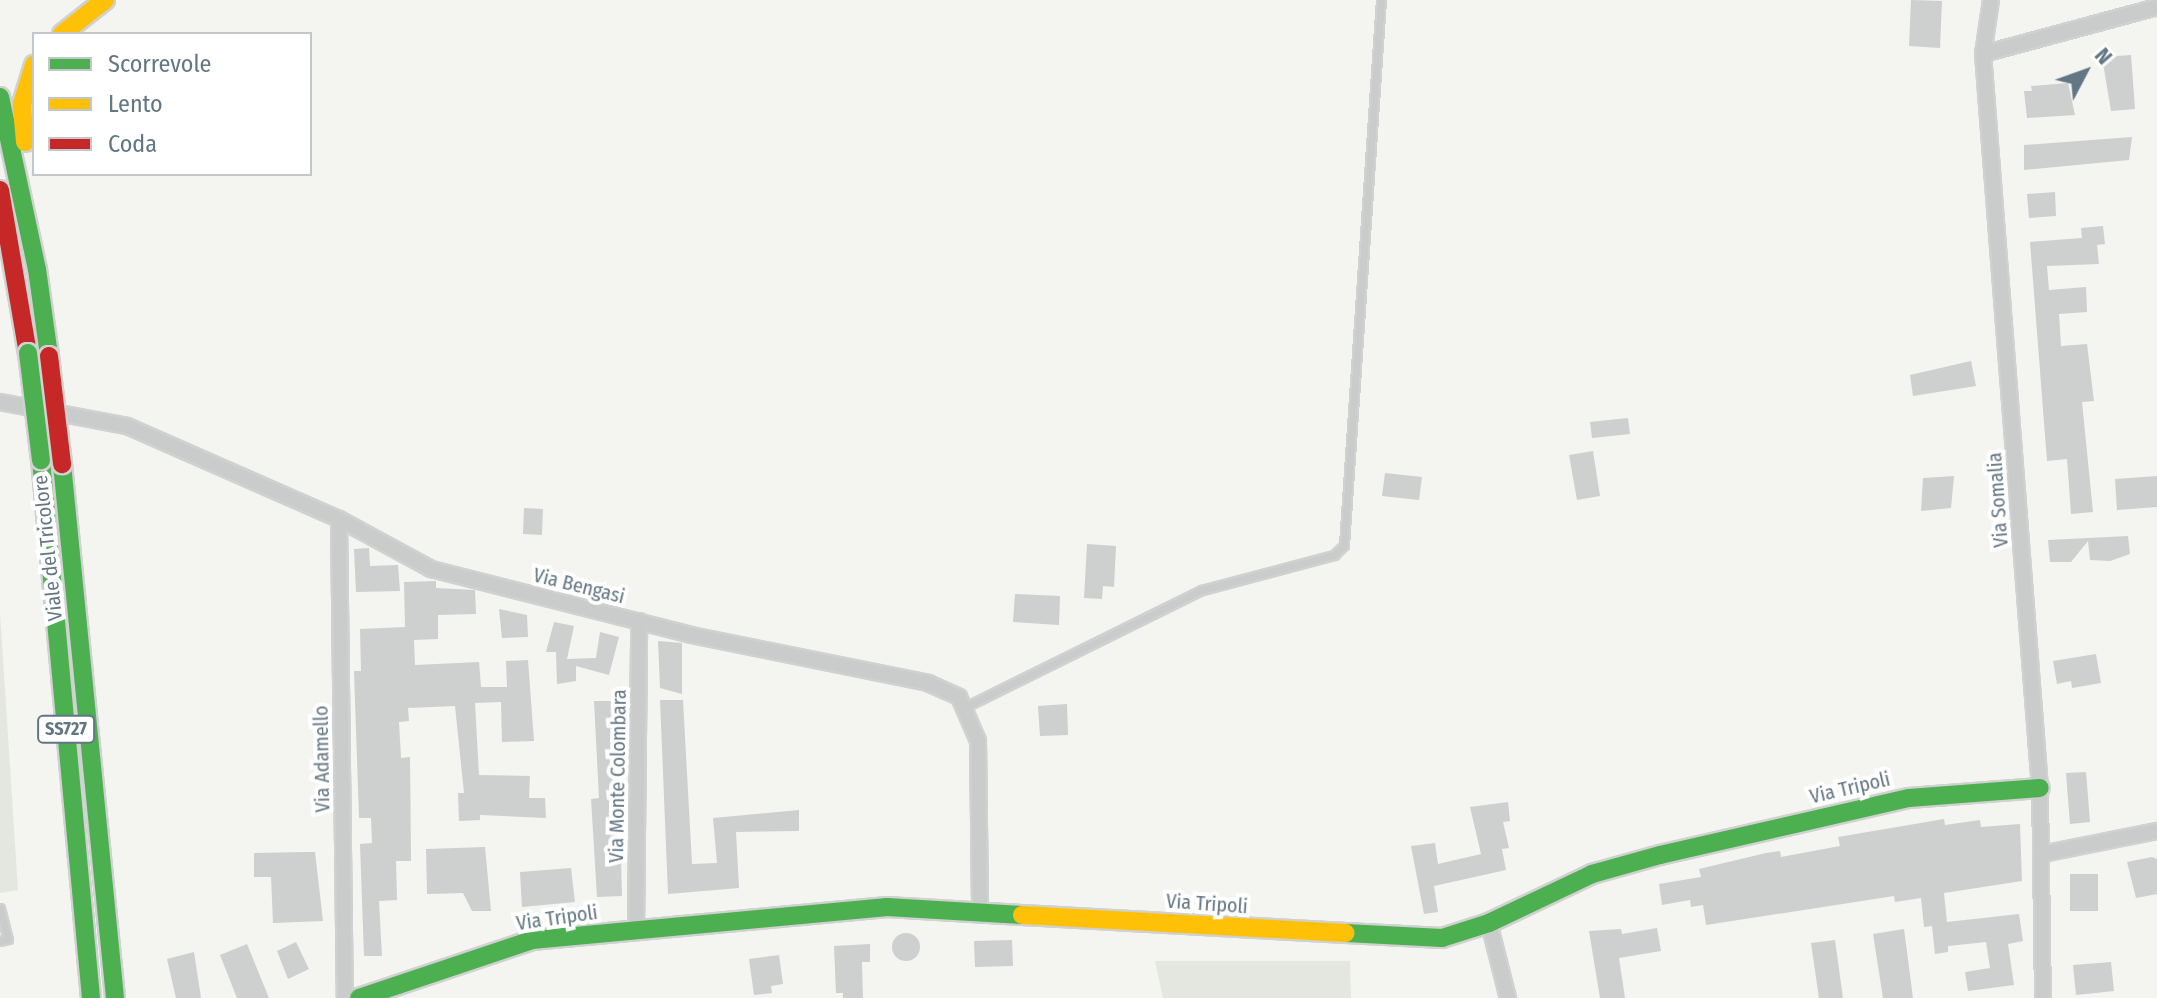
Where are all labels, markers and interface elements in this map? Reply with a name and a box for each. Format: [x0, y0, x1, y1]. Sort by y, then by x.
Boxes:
legend [32, 32, 312, 176]
north arrow [2045, 32, 2125, 112]
text: N [2089, 42, 2118, 70]
text: Scorrevole [108, 50, 211, 78]
text: Lento [108, 90, 163, 118]
text: Coda [108, 130, 157, 158]
street label: Via Somalia [1983, 452, 2013, 548]
street label: Viale del Tricolore [28, 474, 68, 622]
street label: Via Bengasi [531, 563, 627, 609]
street label: Via Monte Colombara [604, 689, 632, 863]
street label: Via Adamello [309, 705, 335, 813]
road number: SS727 [36, 715, 96, 743]
street label: Via Tripoli [1807, 767, 1893, 809]
street label: Via Tripoli [1165, 889, 1249, 919]
street label: Via Tripoli [515, 900, 599, 936]

